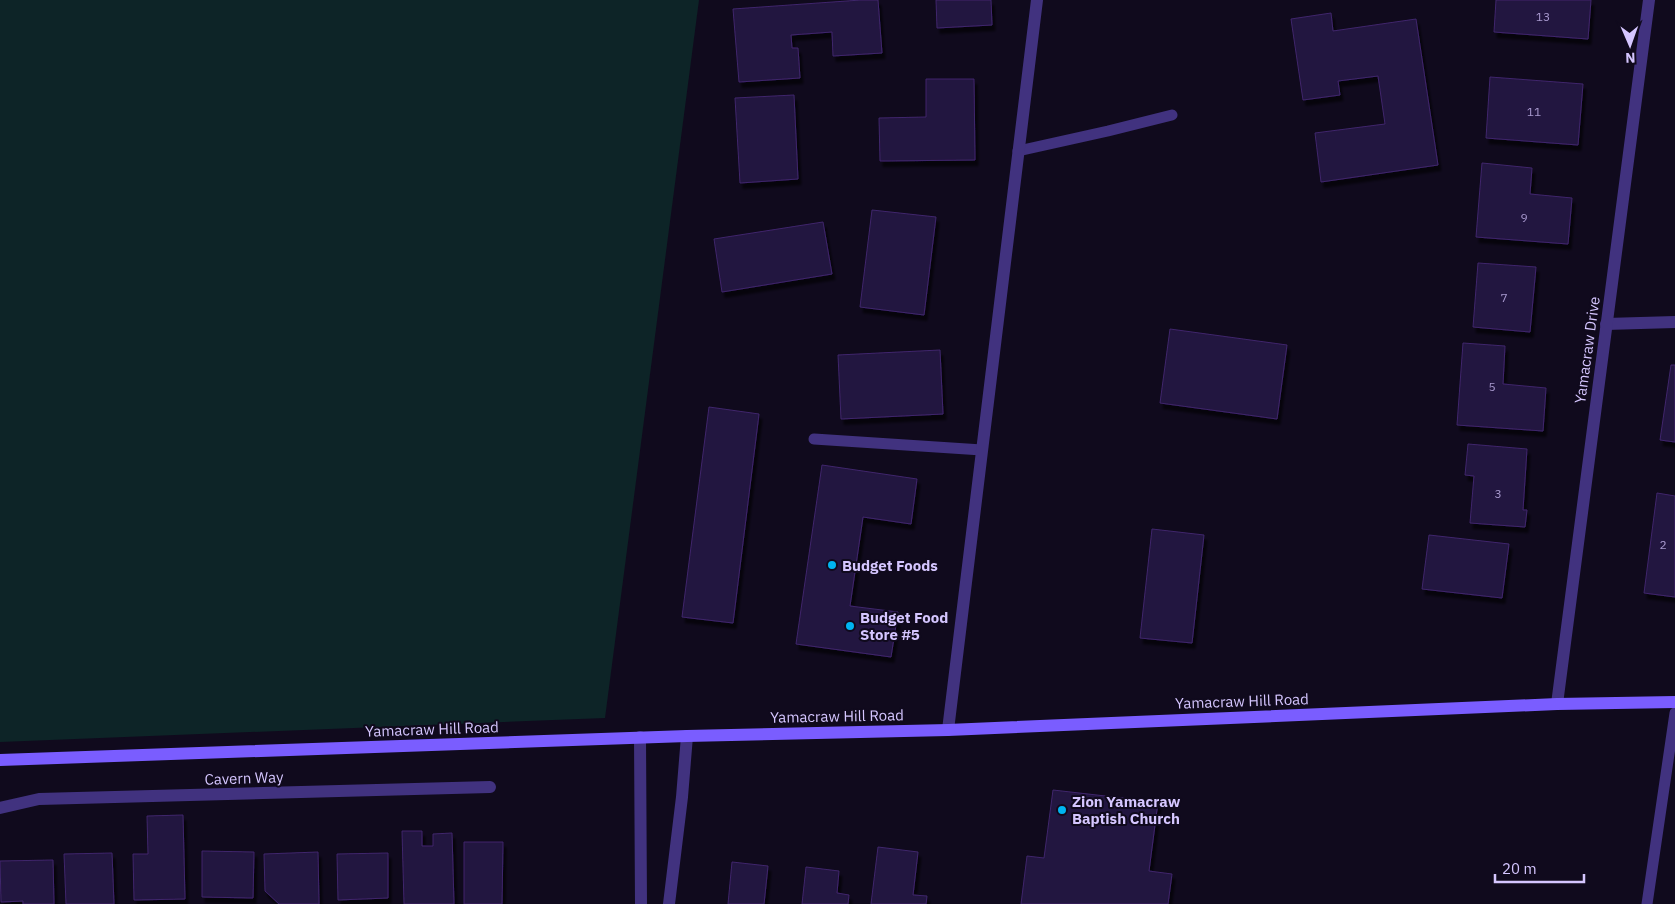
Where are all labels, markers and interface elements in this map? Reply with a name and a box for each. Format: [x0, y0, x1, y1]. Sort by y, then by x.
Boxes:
house number: 13 [1536, 9, 1550, 24]
north arrow [1605, 20, 1655, 70]
text: N [1625, 49, 1636, 67]
house number: 11 [1527, 104, 1541, 119]
house number: 9 [1520, 210, 1528, 225]
house number: 7 [1500, 290, 1508, 305]
street label: Yamacraw Drive [1570, 295, 1604, 405]
house number: 5 [1488, 379, 1496, 394]
house number: 3 [1494, 486, 1502, 501]
house number: 2 [1659, 537, 1667, 552]
place label: Budget Foods [842, 556, 938, 575]
marker: Budget Foods [826, 559, 838, 571]
place label: Budget Food Store #5 [860, 608, 948, 644]
marker: Budget Food Store #5 [844, 620, 856, 632]
street label: Yamacraw Hill Road [1175, 689, 1309, 713]
street label: Yamacraw Hill Road [770, 705, 904, 727]
street label: Yamacraw Hill Road [365, 717, 499, 741]
street label: Cavern Way [204, 767, 284, 789]
place label: Zion Yamacraw Baptish Church [1072, 792, 1181, 828]
marker: Zion Yamacraw Baptish Church [1056, 804, 1068, 816]
scale bar [1495, 852, 1584, 884]
text: 20 m [1502, 859, 1537, 878]

